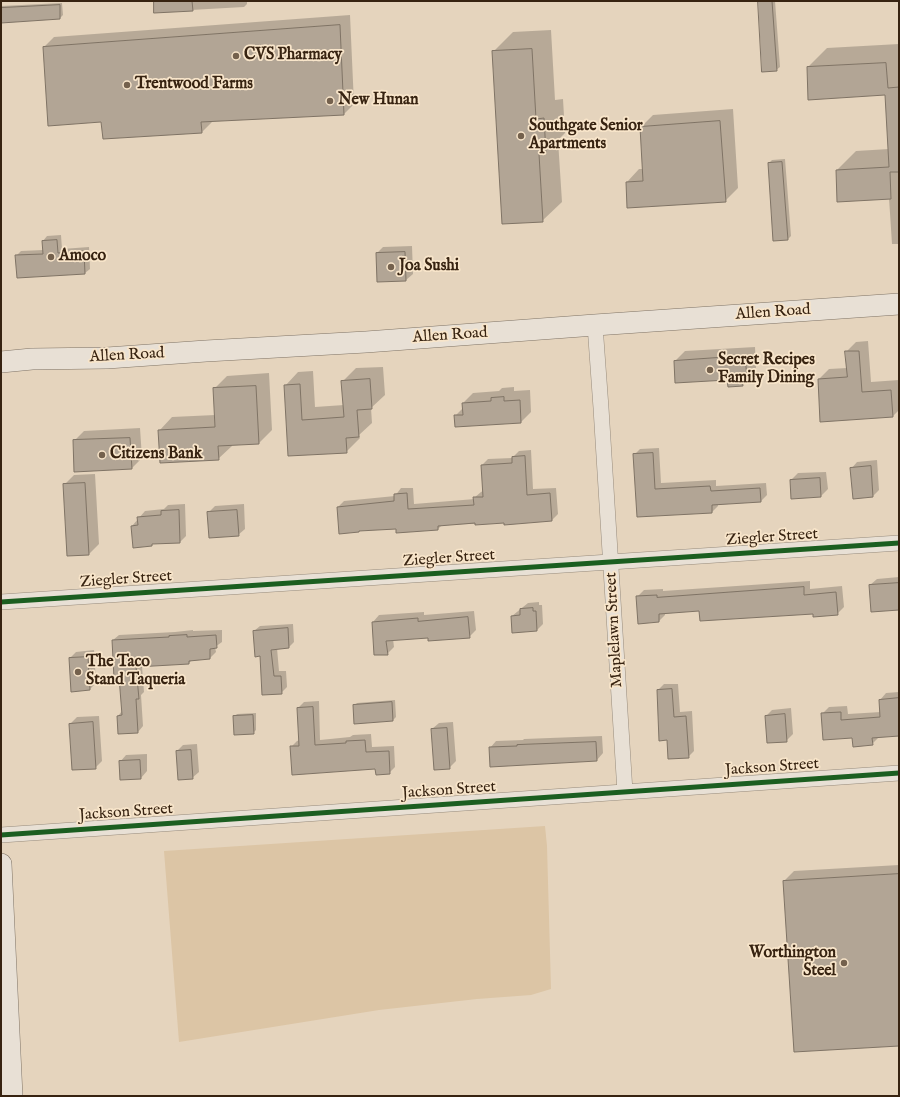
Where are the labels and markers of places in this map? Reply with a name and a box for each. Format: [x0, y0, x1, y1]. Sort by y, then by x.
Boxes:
place label: CVS Pharmacy [244, 46, 342, 66]
marker: CVS Pharmacy [231, 51, 241, 61]
place label: Trentwood Farms [135, 75, 253, 95]
marker: Trentwood Farms [122, 80, 132, 90]
place label: New Hunan [338, 91, 419, 111]
marker: New Hunan [325, 96, 335, 106]
place label: Southgate Senior Apartments [529, 117, 643, 155]
marker: Southgate Senior Apartments [516, 131, 526, 141]
place label: Amoco [59, 247, 106, 267]
marker: Amoco [46, 252, 56, 262]
place label: Joa Sushi [399, 257, 459, 277]
marker: Joa Sushi [386, 262, 396, 272]
place label: Secret Recipes Family Dining [718, 351, 815, 389]
marker: Secret Recipes Family Dining [705, 365, 715, 375]
place label: Citizens Bank [110, 445, 202, 465]
marker: Citizens Bank [97, 450, 107, 460]
place label: The Taco Stand Taqueria [86, 653, 185, 691]
marker: The Taco Stand Taqueria [73, 667, 83, 677]
place label: Worthington Steel [749, 944, 836, 982]
marker: Worthington Steel [839, 958, 849, 968]

